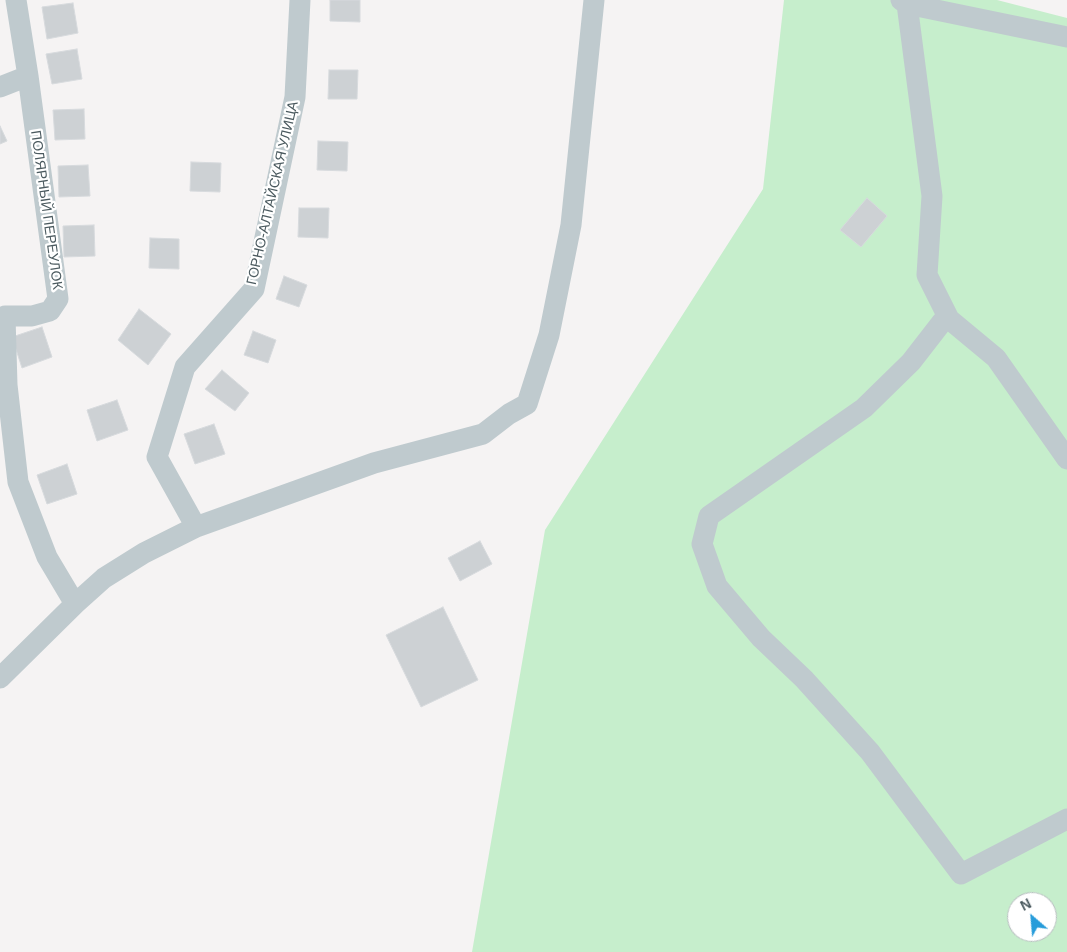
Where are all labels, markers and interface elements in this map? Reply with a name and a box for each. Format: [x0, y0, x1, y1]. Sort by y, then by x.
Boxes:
street label: ГОРНО-АЛТАЙСКАЯ УЛИЦА [244, 100, 302, 286]
street label: ПОЛЯРНЫЙ ПЕРЕУЛОК [27, 129, 65, 291]
north arrow [1007, 892, 1057, 942]
text: N [1018, 895, 1034, 914]

